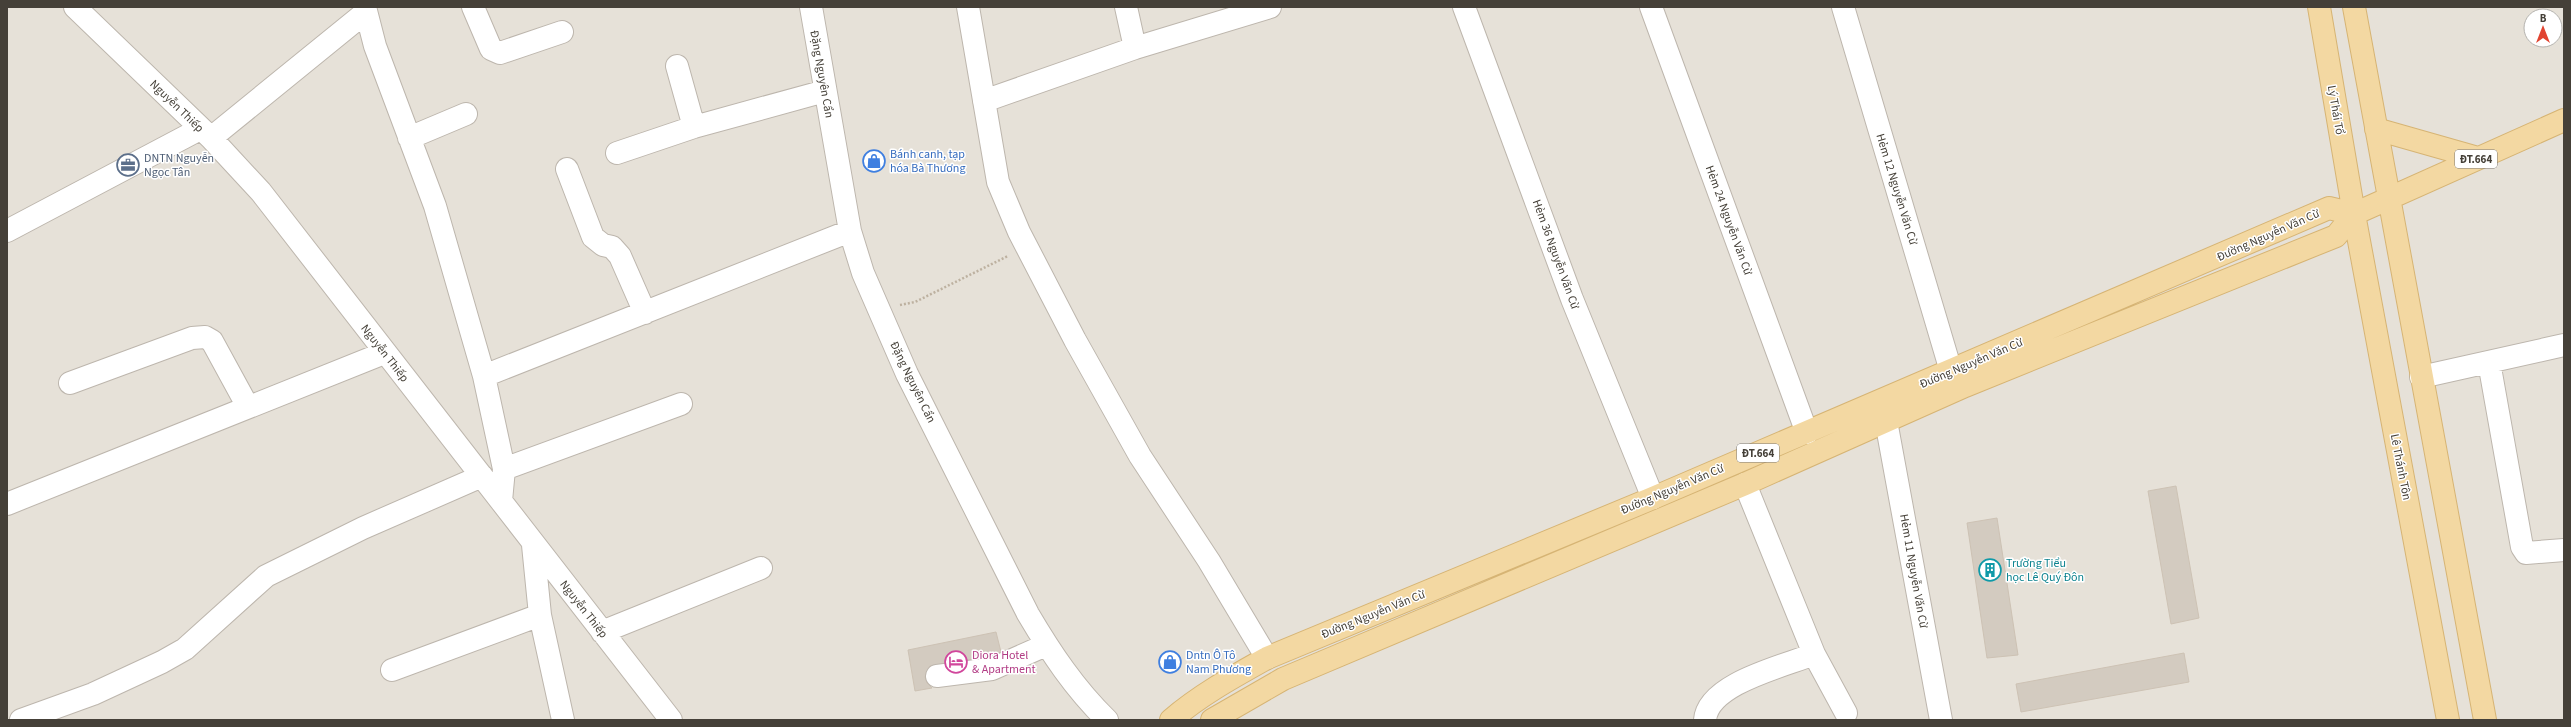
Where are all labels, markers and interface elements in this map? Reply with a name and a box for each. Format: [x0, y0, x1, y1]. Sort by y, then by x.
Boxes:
north arrow [2523, 8, 2563, 48]
text: B [2540, 11, 2547, 26]
street label: Đặng Nguyên Cẩn [805, 29, 838, 119]
street label: Nguyễn Thiếp [146, 76, 208, 137]
street label: Lý Thái Tổ [2323, 84, 2348, 136]
street label: Hẻm 12 Nguyễn Văn Cừ [1872, 131, 1922, 247]
place label: Bánh canh, tạp hóa Bà Thương [890, 146, 965, 177]
shop icon: Bánh canh, tạp hóa Bà Thương [861, 148, 887, 174]
place label: DNTN Nguyễn Ngọc Tân [144, 150, 214, 181]
road number: ĐT.664 [2455, 150, 2497, 168]
office icon: DNTN Nguyễn Ngọc Tân [115, 152, 141, 178]
street label: Hẻm 24 Nguyễn Văn Cừ [1701, 163, 1756, 278]
street label: Hẻm 36 Nguyễn Văn Cừ [1528, 197, 1583, 312]
street label: Đường Nguyễn Văn Cừ [2214, 205, 2323, 266]
street label: Nguyễn Thiếp [357, 321, 413, 386]
street label: Đường Nguyễn Văn Cừ [1917, 334, 2026, 393]
street label: Đặng Nguyên Cẩn [885, 339, 940, 426]
street label: Lê Thánh Tôn [2386, 432, 2415, 502]
road number: ĐT.664 [1737, 444, 1779, 462]
street label: Đường Nguyễn Văn Cừ [1618, 460, 1727, 519]
street label: Hẻm 11 Nguyễn Văn Cừ [1895, 513, 1932, 630]
place label: Trường Tiểu học Lê Quý Đôn [2006, 555, 2084, 586]
building icon: Trường Tiểu học Lê Quý Đôn [1977, 557, 2003, 583]
street label: Nguyễn Thiếp [556, 577, 612, 642]
street label: Đường Nguyễn Văn Cừ [1319, 586, 1428, 643]
place label: Diora Hotel & Apartment [972, 647, 1036, 678]
place label: Dntn Ô Tô Nam Phương [1186, 647, 1251, 678]
hotel icon: Diora Hotel & Apartment [943, 649, 969, 675]
shop icon: Dntn Ô Tô Nam Phương [1157, 649, 1183, 675]

